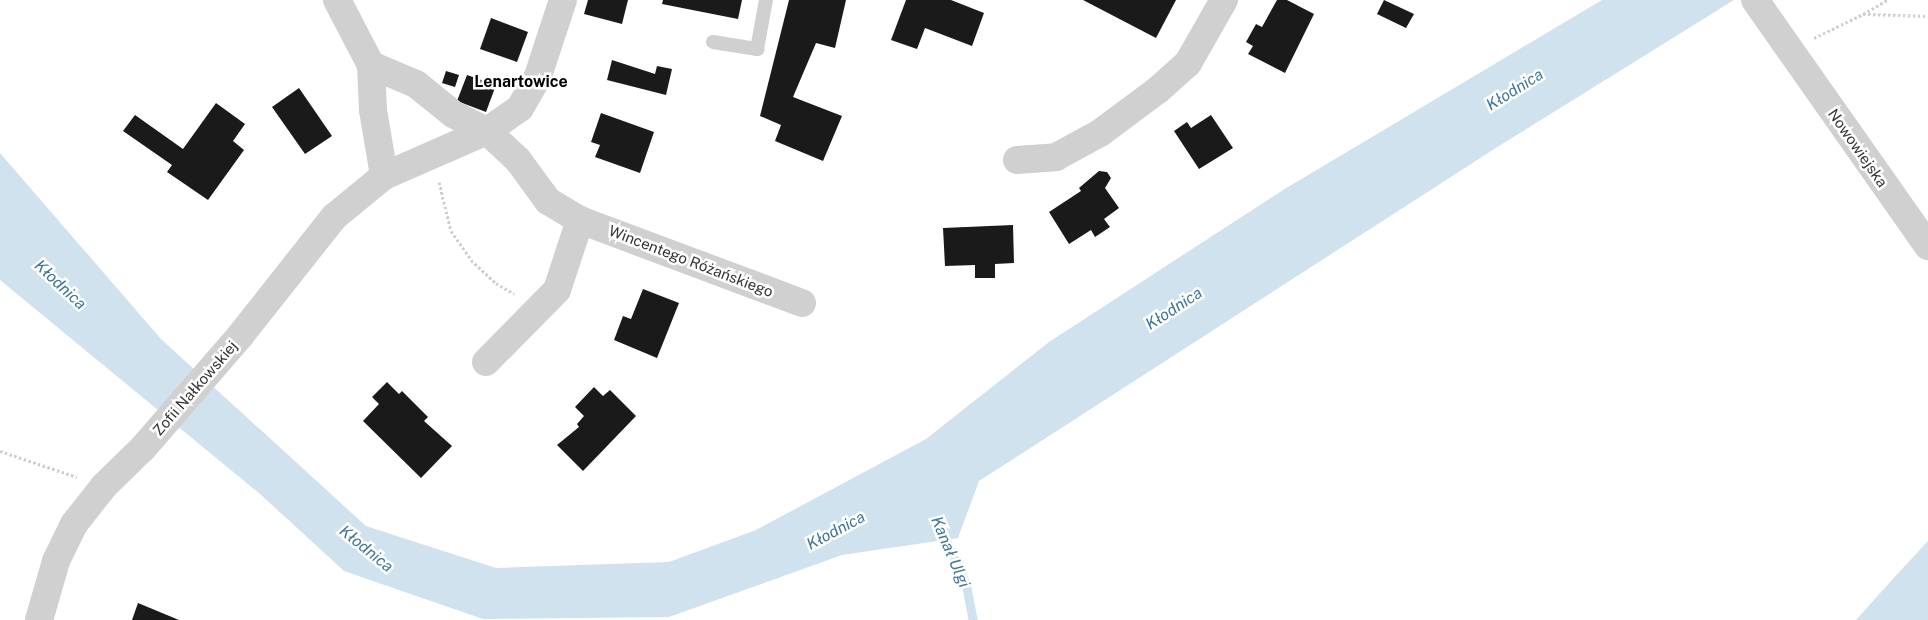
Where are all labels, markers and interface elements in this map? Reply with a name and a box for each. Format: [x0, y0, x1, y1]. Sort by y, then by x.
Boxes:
water label: Kłodnica [1483, 65, 1547, 115]
district label: Lenartowice [474, 72, 568, 92]
street label: Nowowiejska [1824, 105, 1892, 191]
street label: Wincentego Różańskiego [606, 221, 776, 301]
water label: Kłodnica [30, 256, 90, 314]
water label: Kłodnica [1142, 284, 1206, 334]
street label: Zofii Nałkowskiej [149, 337, 241, 439]
water label: Kłodnica [803, 508, 869, 554]
water label: Kanał Ulgi [926, 514, 974, 590]
water label: Kłodnica [335, 522, 397, 576]

